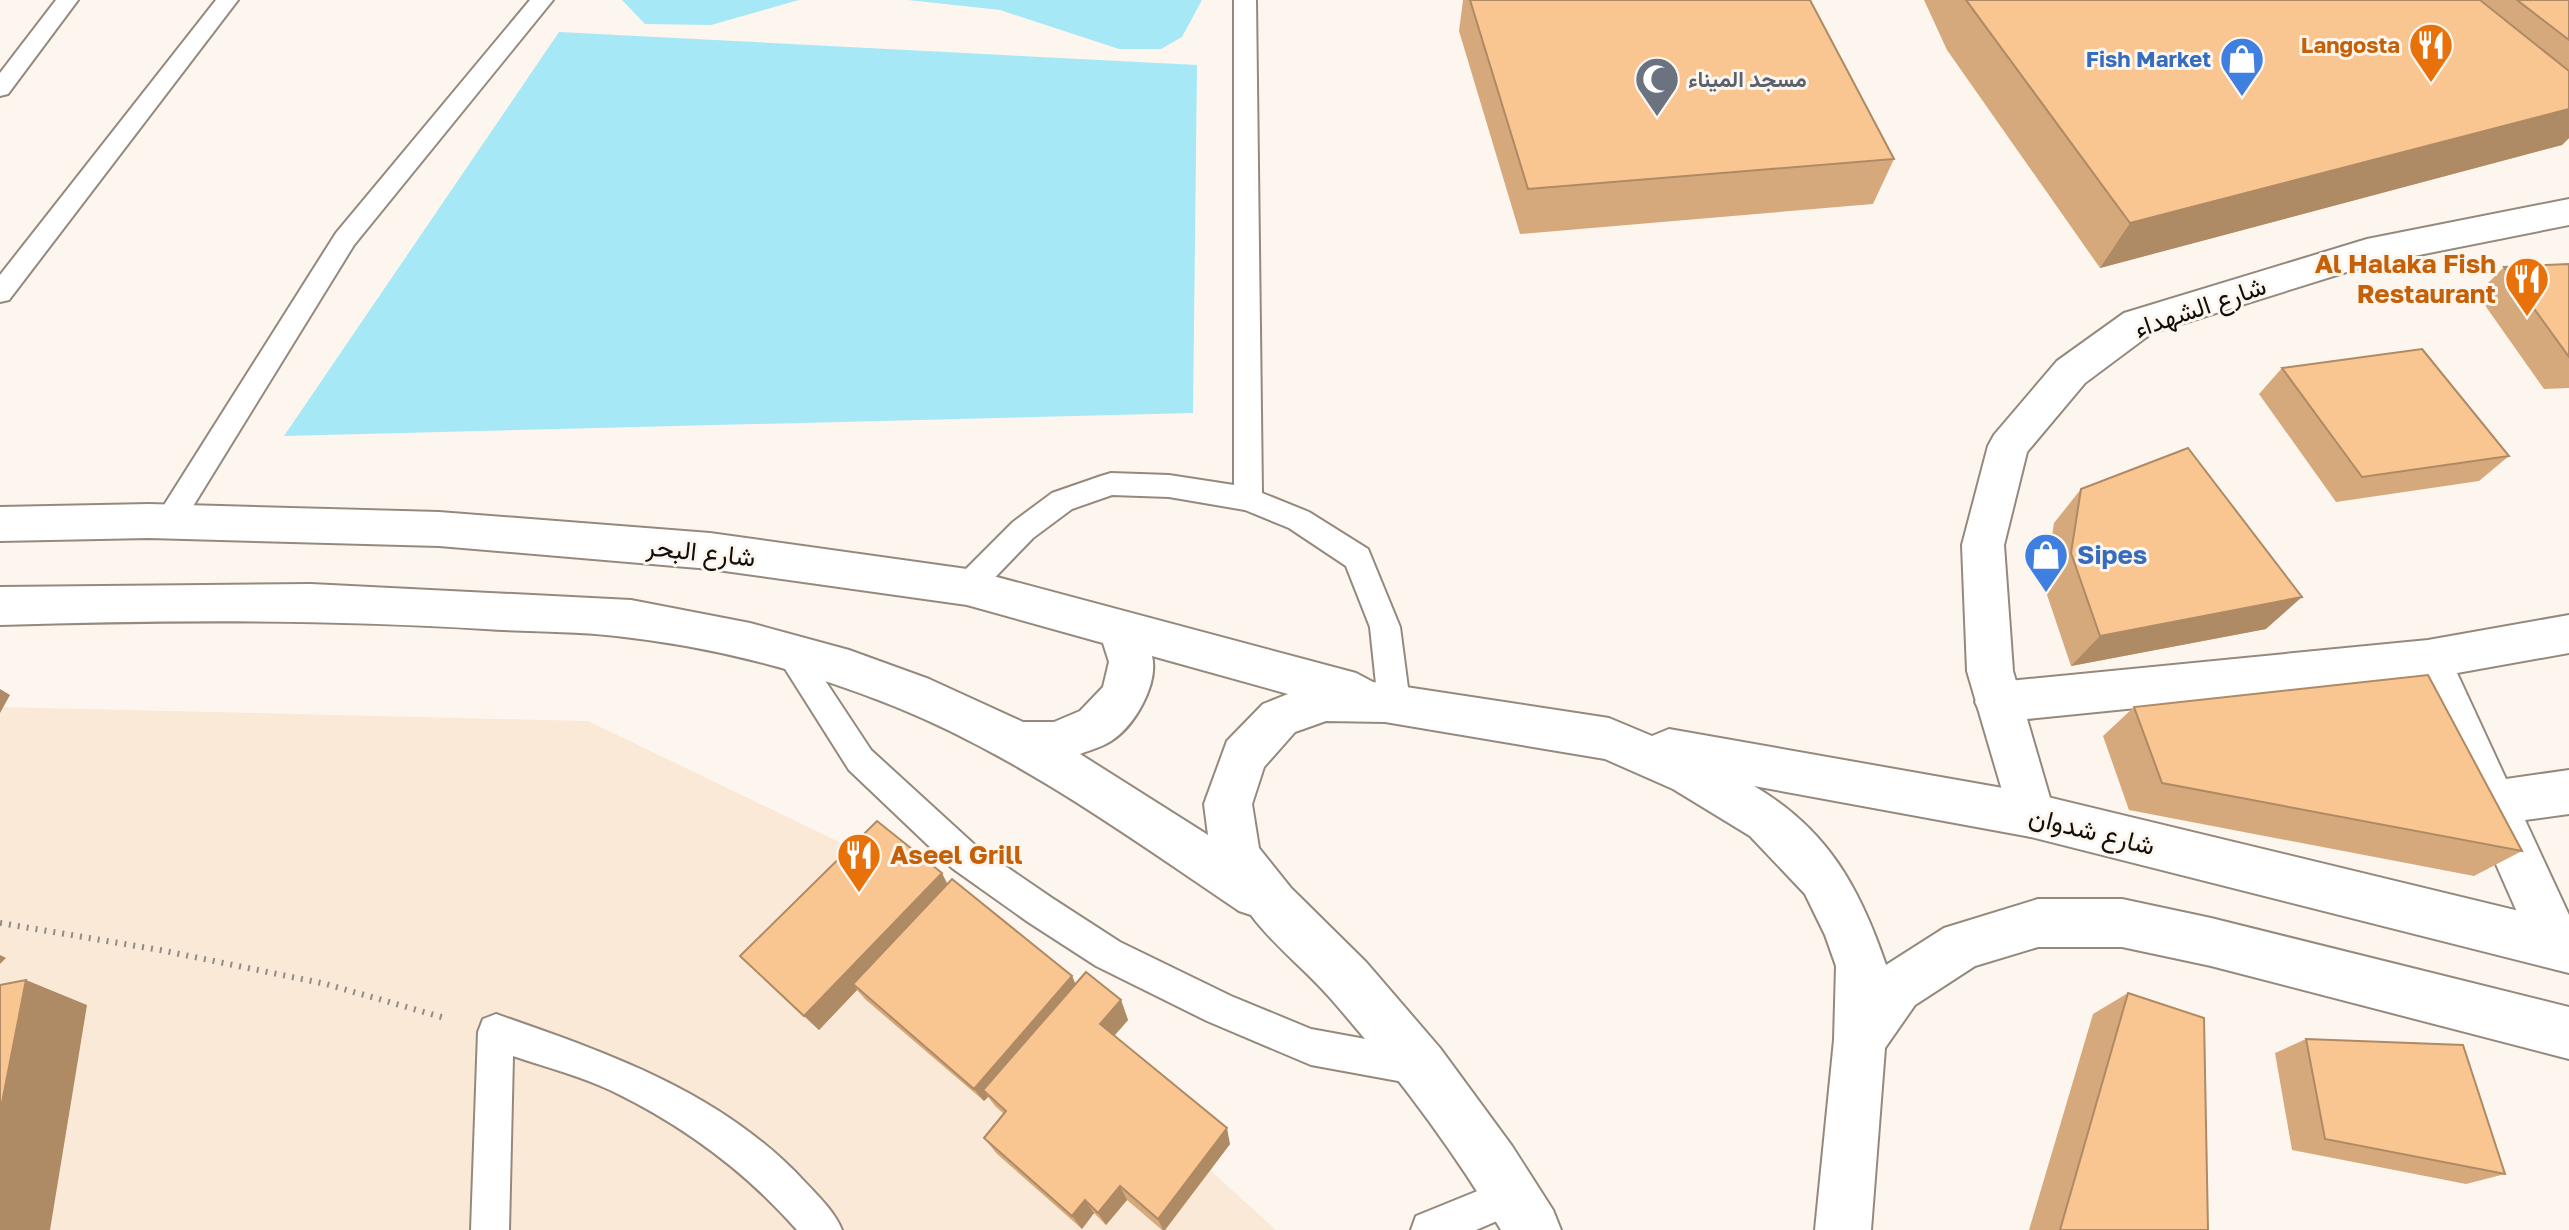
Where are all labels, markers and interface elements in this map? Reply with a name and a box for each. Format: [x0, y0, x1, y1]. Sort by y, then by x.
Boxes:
restaurant icon: Langosta [2407, 21, 2455, 84]
place label: Langosta [2301, 31, 2400, 58]
shop icon: Fish Market [2218, 35, 2266, 98]
place label: Fish Market [2086, 45, 2211, 72]
mosque icon: مسجد الميناء [1633, 55, 1681, 118]
place label: مسجد الميناء [1688, 65, 1807, 93]
place label: Al Halaka Fish Restaurant [2315, 248, 2496, 309]
restaurant icon: Al Halaka Fish Restaurant [2503, 255, 2551, 318]
street label: شارع الشهداء [2130, 269, 2271, 346]
street label: شارع البحر [644, 530, 757, 576]
shop icon: Sipes [2022, 531, 2070, 594]
place label: Sipes [2077, 539, 2147, 570]
street label: شارع شدوان [2025, 800, 2158, 864]
restaurant icon: Aseel Grill [835, 831, 883, 894]
place label: Aseel Grill [890, 839, 1023, 870]

